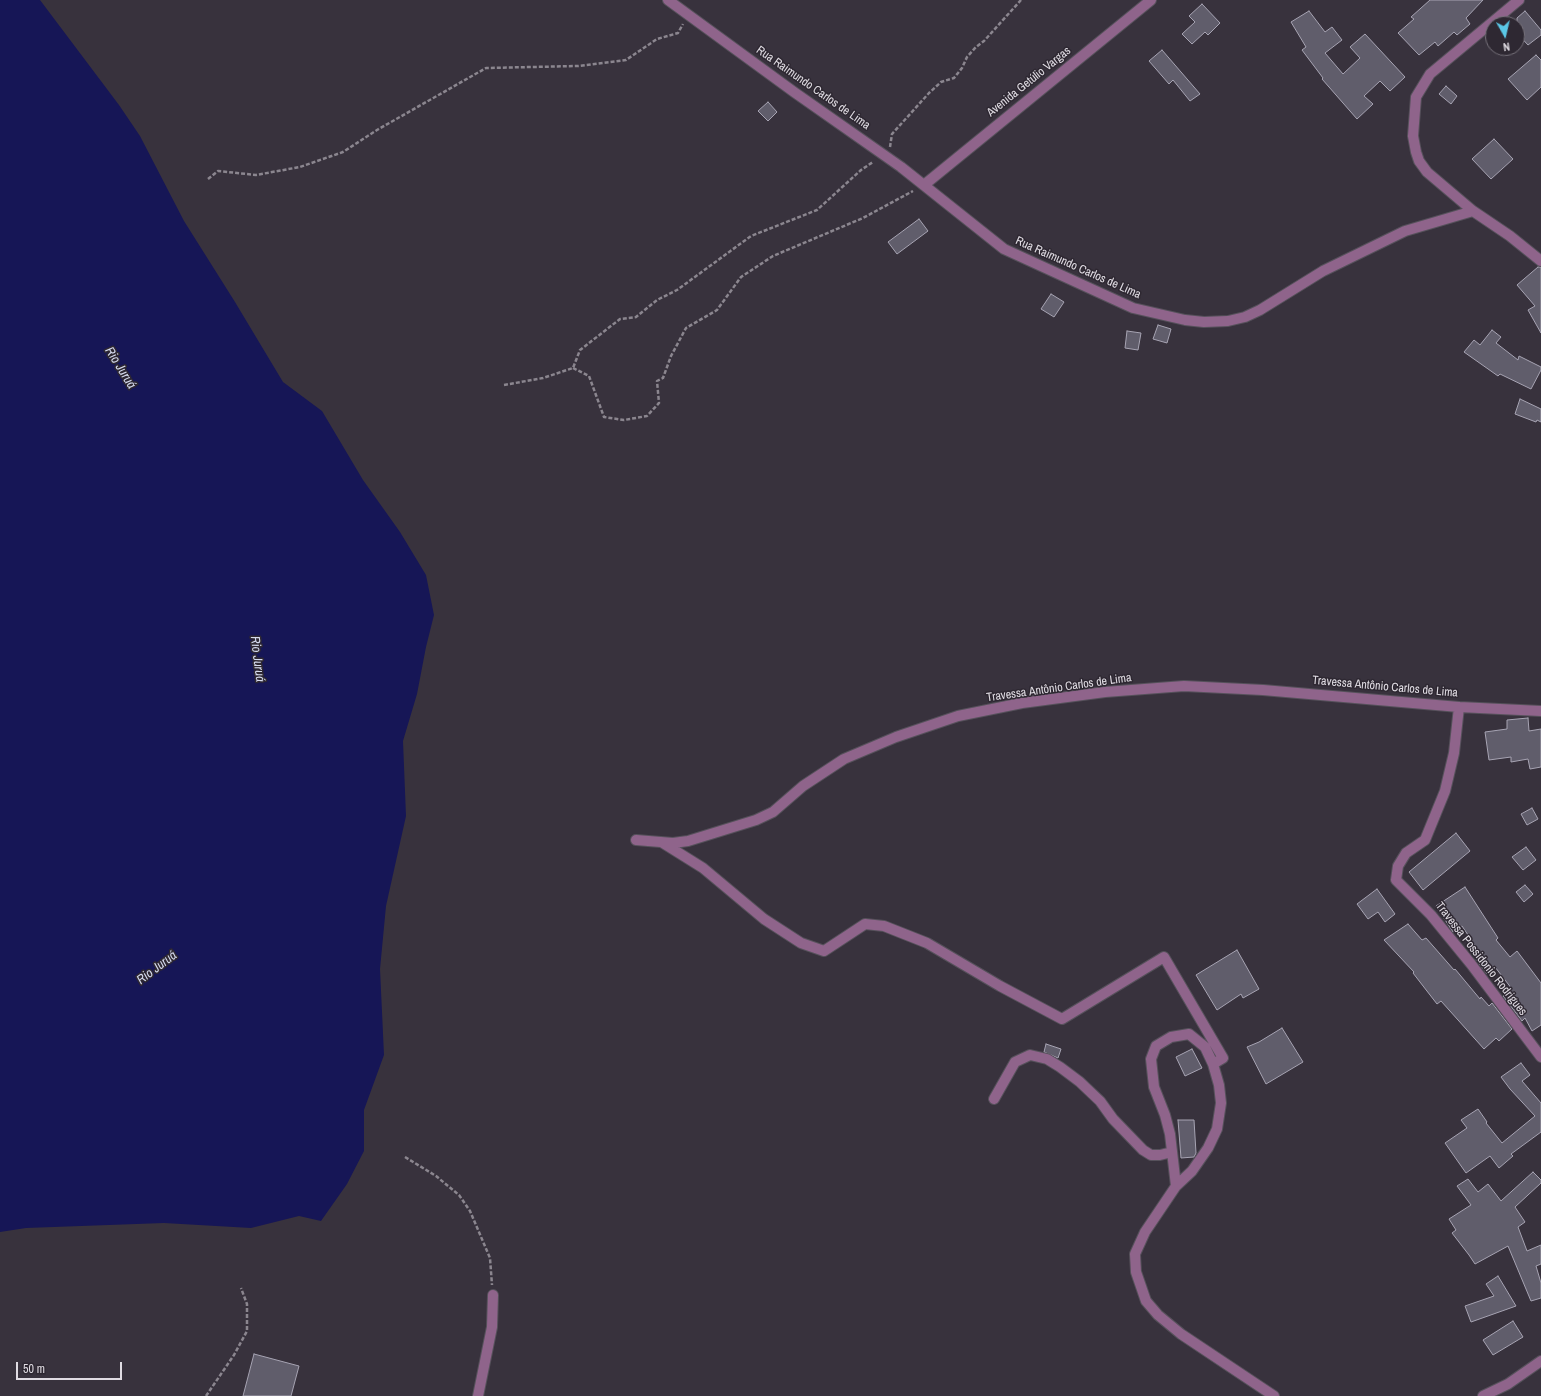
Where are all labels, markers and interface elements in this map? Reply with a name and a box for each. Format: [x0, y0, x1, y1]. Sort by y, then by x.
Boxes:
north arrow [1485, 16, 1525, 56]
text: N [1502, 40, 1511, 54]
street label: Rua Raimundo Carlos de Lima [753, 43, 873, 133]
street label: Avenida Getúlio Vargas [984, 44, 1074, 120]
street label: Rua Raimundo Carlos de Lima [1013, 234, 1143, 302]
water label: Rio Juruá [101, 344, 139, 392]
water label: Rio Juruá [246, 635, 268, 683]
street label: Travessa Antônio Carlos de Lima [986, 671, 1132, 705]
street label: Travessa Antônio Carlos de Lima [1312, 673, 1458, 701]
street label: Travessa Possidonio Rodrigues [1432, 899, 1530, 1019]
water label: Rio Juruá [134, 948, 180, 988]
scale bar [18, 1354, 124, 1380]
text: 50 m [23, 1361, 45, 1377]

